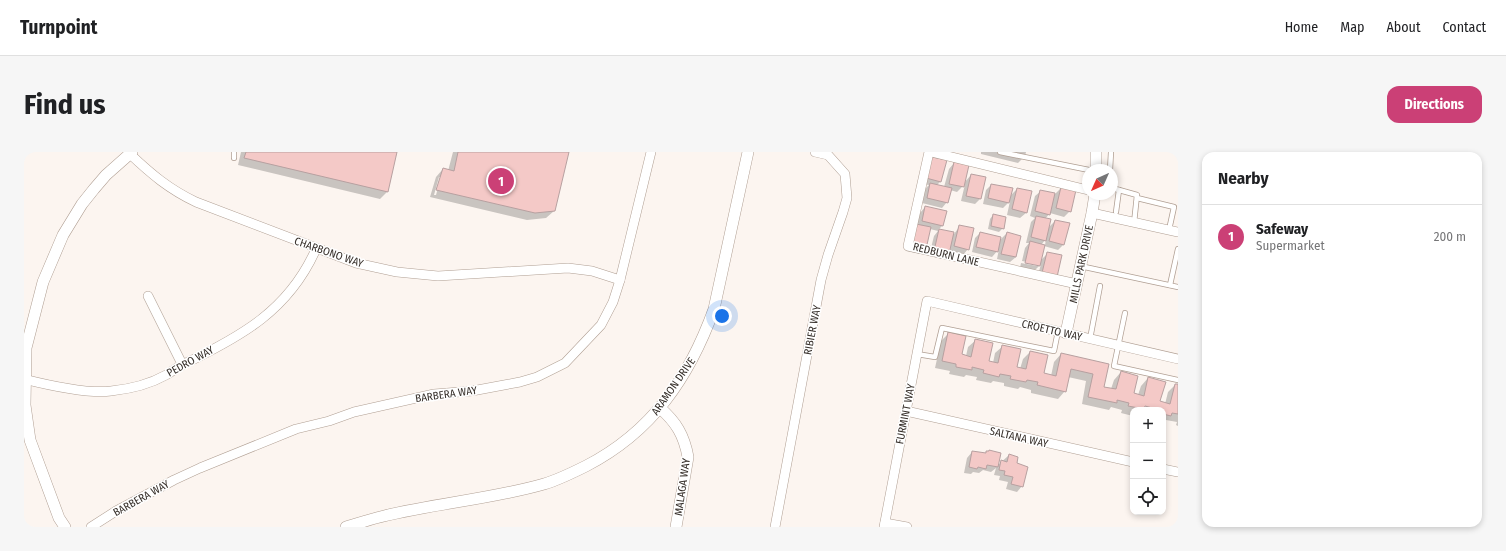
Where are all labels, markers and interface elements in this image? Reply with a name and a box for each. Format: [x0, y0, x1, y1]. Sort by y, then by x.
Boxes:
text: Turnpoint [20, 16, 97, 39]
text: Home [1285, 19, 1318, 36]
text: Map [1340, 19, 1364, 36]
text: About [1386, 19, 1421, 36]
text: Contact [1443, 19, 1486, 36]
button: Directions [1387, 86, 1482, 123]
text: Find us [24, 88, 106, 121]
north arrow [1082, 164, 1118, 200]
pin: 1 [488, 166, 514, 196]
text: Nearby [1218, 168, 1269, 189]
text: Safeway [1256, 220, 1308, 238]
street label: MILLS PARK DRIVE [1067, 224, 1096, 304]
text: 1 [1228, 229, 1234, 244]
text: 200 m [1434, 229, 1466, 244]
street label: CHARBONO WAY [293, 235, 366, 271]
text: Supermarket [1256, 238, 1325, 253]
street label: REDBURN LANE [911, 240, 980, 269]
street label: RIBIER WAY [801, 304, 824, 356]
your location [712, 306, 732, 326]
street label: CROETTO WAY [1020, 317, 1084, 344]
street label: PEDRO WAY [165, 343, 216, 380]
street label: ARAMON DRIVE [649, 355, 698, 418]
street label: FURMINT WAY [893, 382, 918, 445]
street label: BARBERA WAY [414, 384, 478, 405]
map controls [1130, 407, 1166, 515]
button: + [1130, 407, 1166, 443]
street label: SALTANA WAY [988, 424, 1050, 451]
button: − [1130, 443, 1166, 479]
street label: MALAGA WAY [672, 457, 693, 517]
street label: BARBERA WAY [111, 477, 172, 519]
button: locate [1130, 479, 1166, 515]

